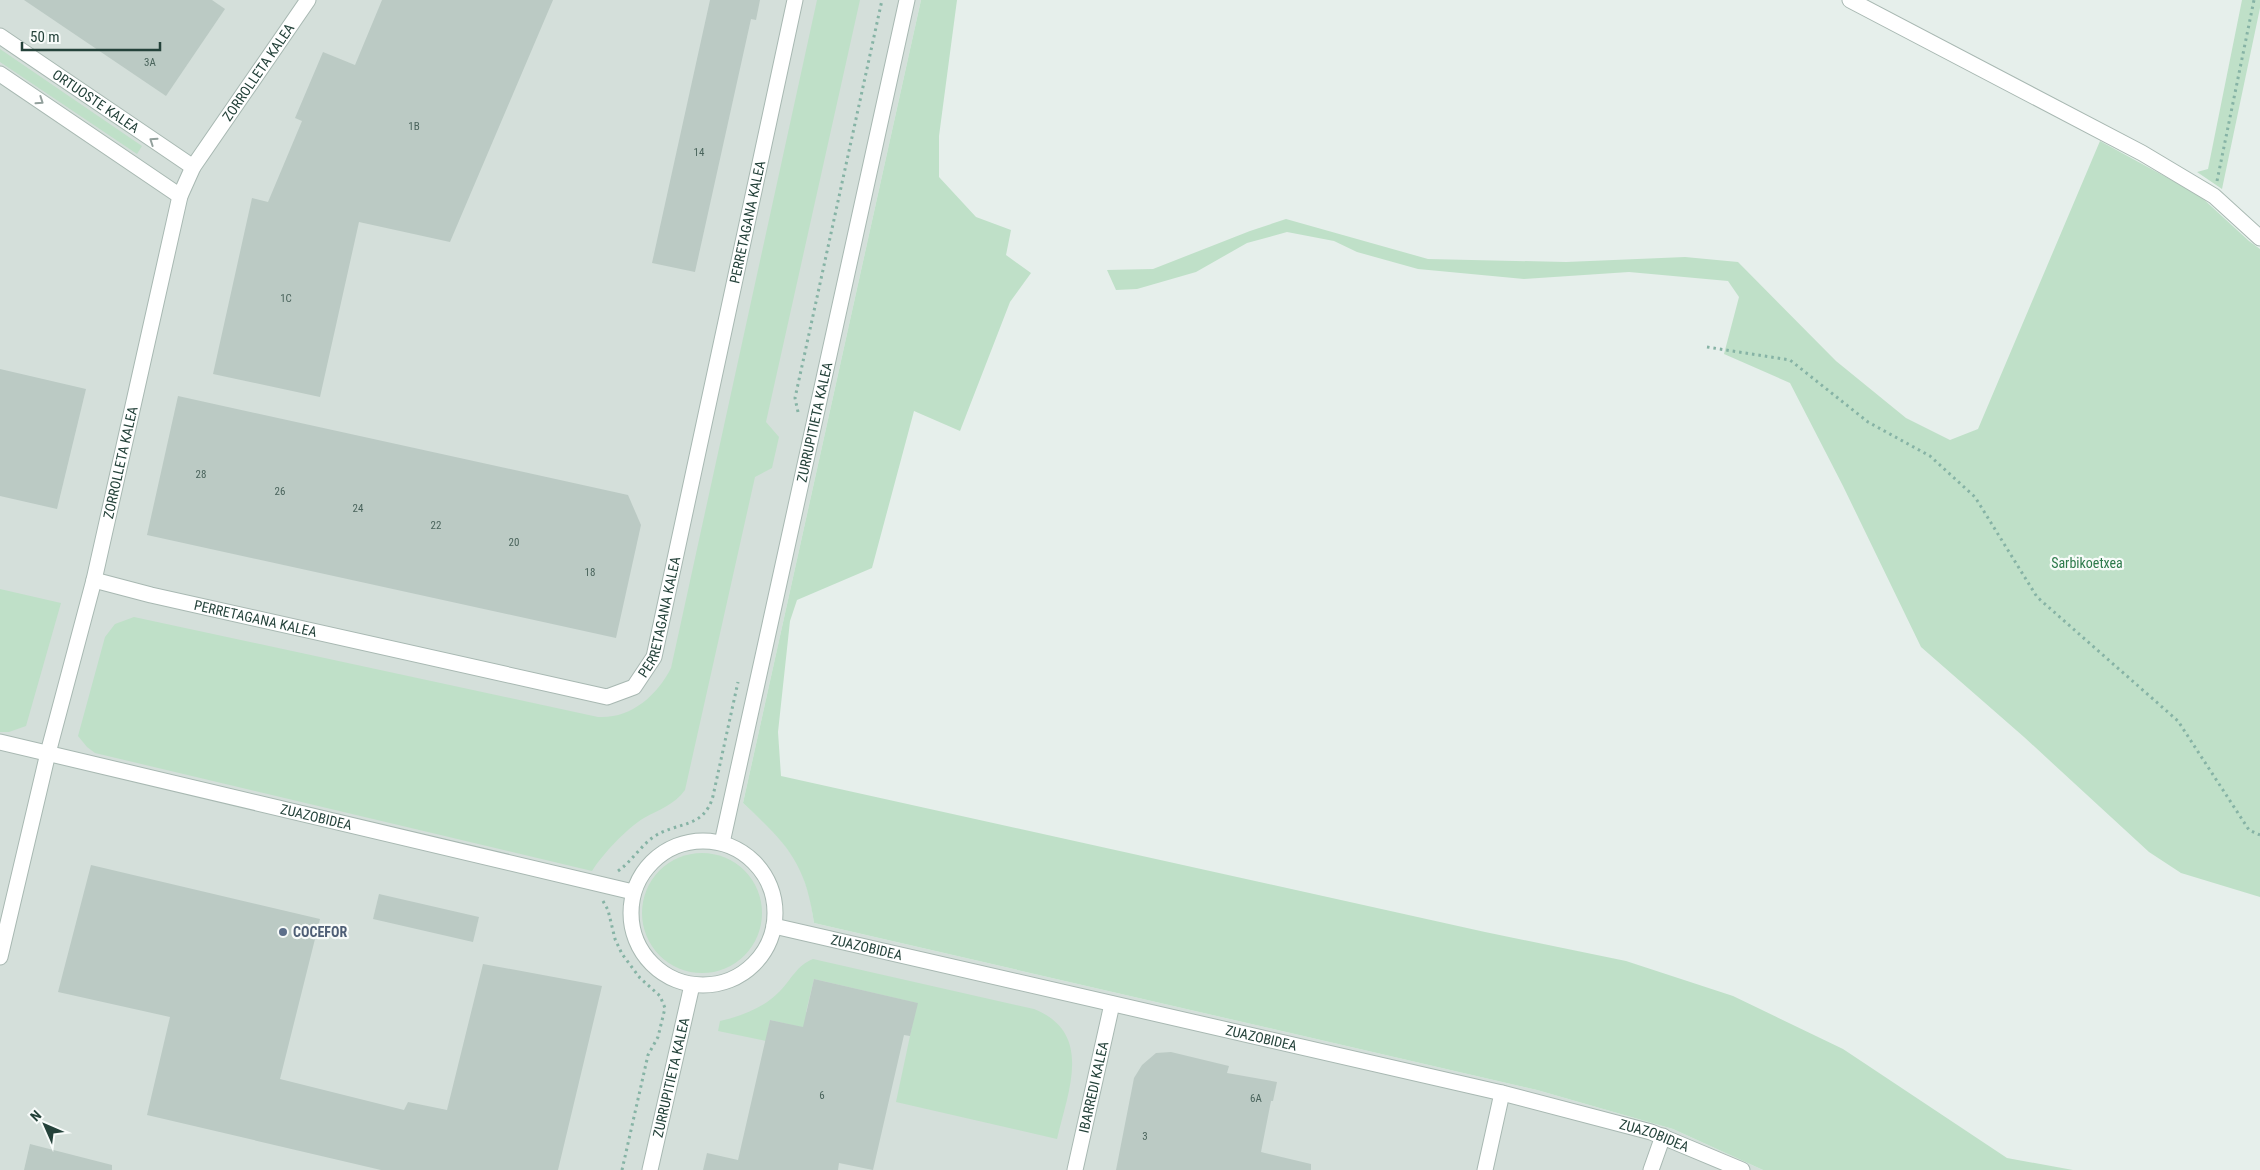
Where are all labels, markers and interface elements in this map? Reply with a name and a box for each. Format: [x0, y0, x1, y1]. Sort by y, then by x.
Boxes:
scale bar [22, 20, 160, 52]
street label: ZORROLLETA KALEA [219, 20, 297, 124]
text: 50 m [30, 28, 60, 46]
house number: 3A [144, 56, 157, 69]
street label: ORTUOSTE KALEA [50, 66, 142, 136]
one-way arrow [35, 95, 44, 104]
house number: 1B [408, 120, 420, 133]
one-way arrow [149, 137, 158, 147]
house number: 14 [694, 146, 705, 159]
street label: PERRETAGANA KALEA [726, 159, 768, 285]
house number: 1C [280, 292, 292, 305]
street label: ZURRUPITIETA KALEA [793, 361, 835, 484]
street label: ZORROLLETA KALEA [100, 405, 141, 520]
house number: 28 [196, 468, 206, 481]
house number: 26 [275, 485, 285, 498]
house number: 24 [353, 502, 364, 515]
house number: 22 [431, 519, 441, 532]
house number: 20 [509, 536, 519, 549]
street label: PERRETAGANA KALEA [635, 555, 683, 680]
park label: Sarbikoetxea [2051, 555, 2123, 571]
house number: 18 [585, 566, 595, 579]
street label: PERRETAGANA KALEA [193, 597, 318, 640]
street label: ZUAZOBIDEA [279, 801, 354, 833]
place label: COCEFOR [293, 924, 347, 940]
marker: COCEFOR [277, 926, 289, 938]
street label: ZUAZOBIDEA [829, 931, 904, 963]
street label: ZURRUPITIETA KALEA [650, 1016, 692, 1139]
street label: ZUAZOBIDEA [1224, 1022, 1299, 1054]
street label: IBARREDI KALEA [1076, 1040, 1111, 1134]
house number: 6 [819, 1089, 825, 1102]
house number: 6A [1250, 1092, 1263, 1105]
north arrow [20, 1100, 70, 1150]
text: N [27, 1107, 44, 1124]
street label: ZUAZOBIDEA [1618, 1116, 1691, 1155]
house number: 3 [1142, 1130, 1148, 1143]

